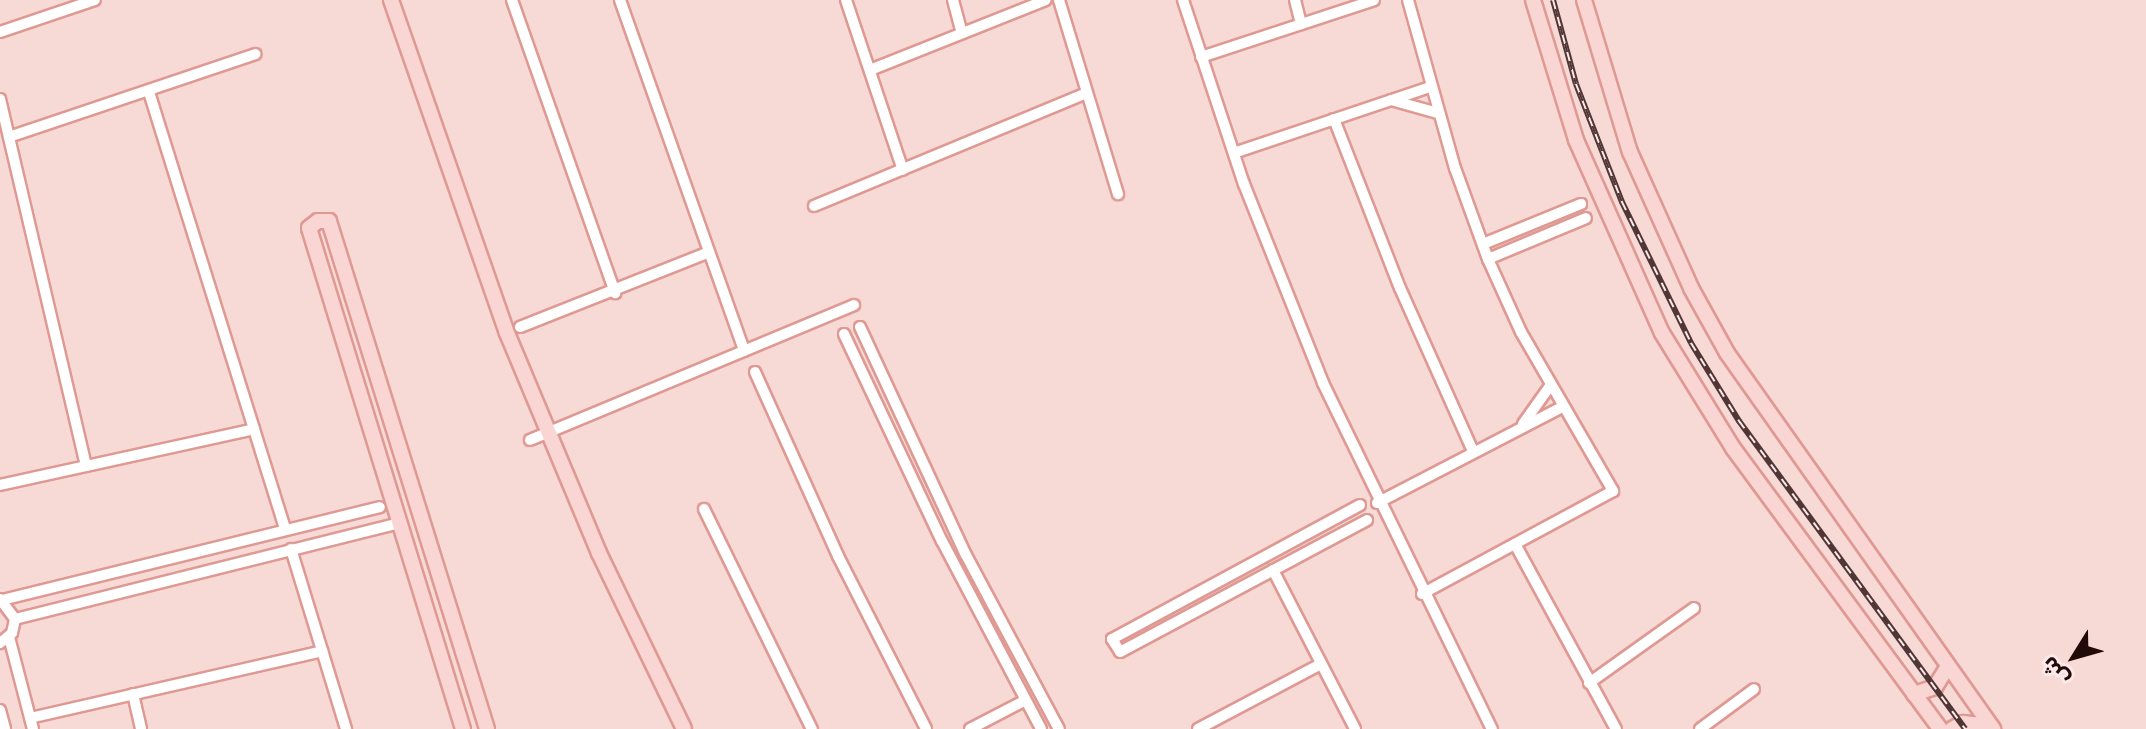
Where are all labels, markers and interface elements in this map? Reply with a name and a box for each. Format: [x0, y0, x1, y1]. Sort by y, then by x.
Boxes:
north arrow [2034, 617, 2114, 697]
text: ش [2035, 651, 2075, 692]

